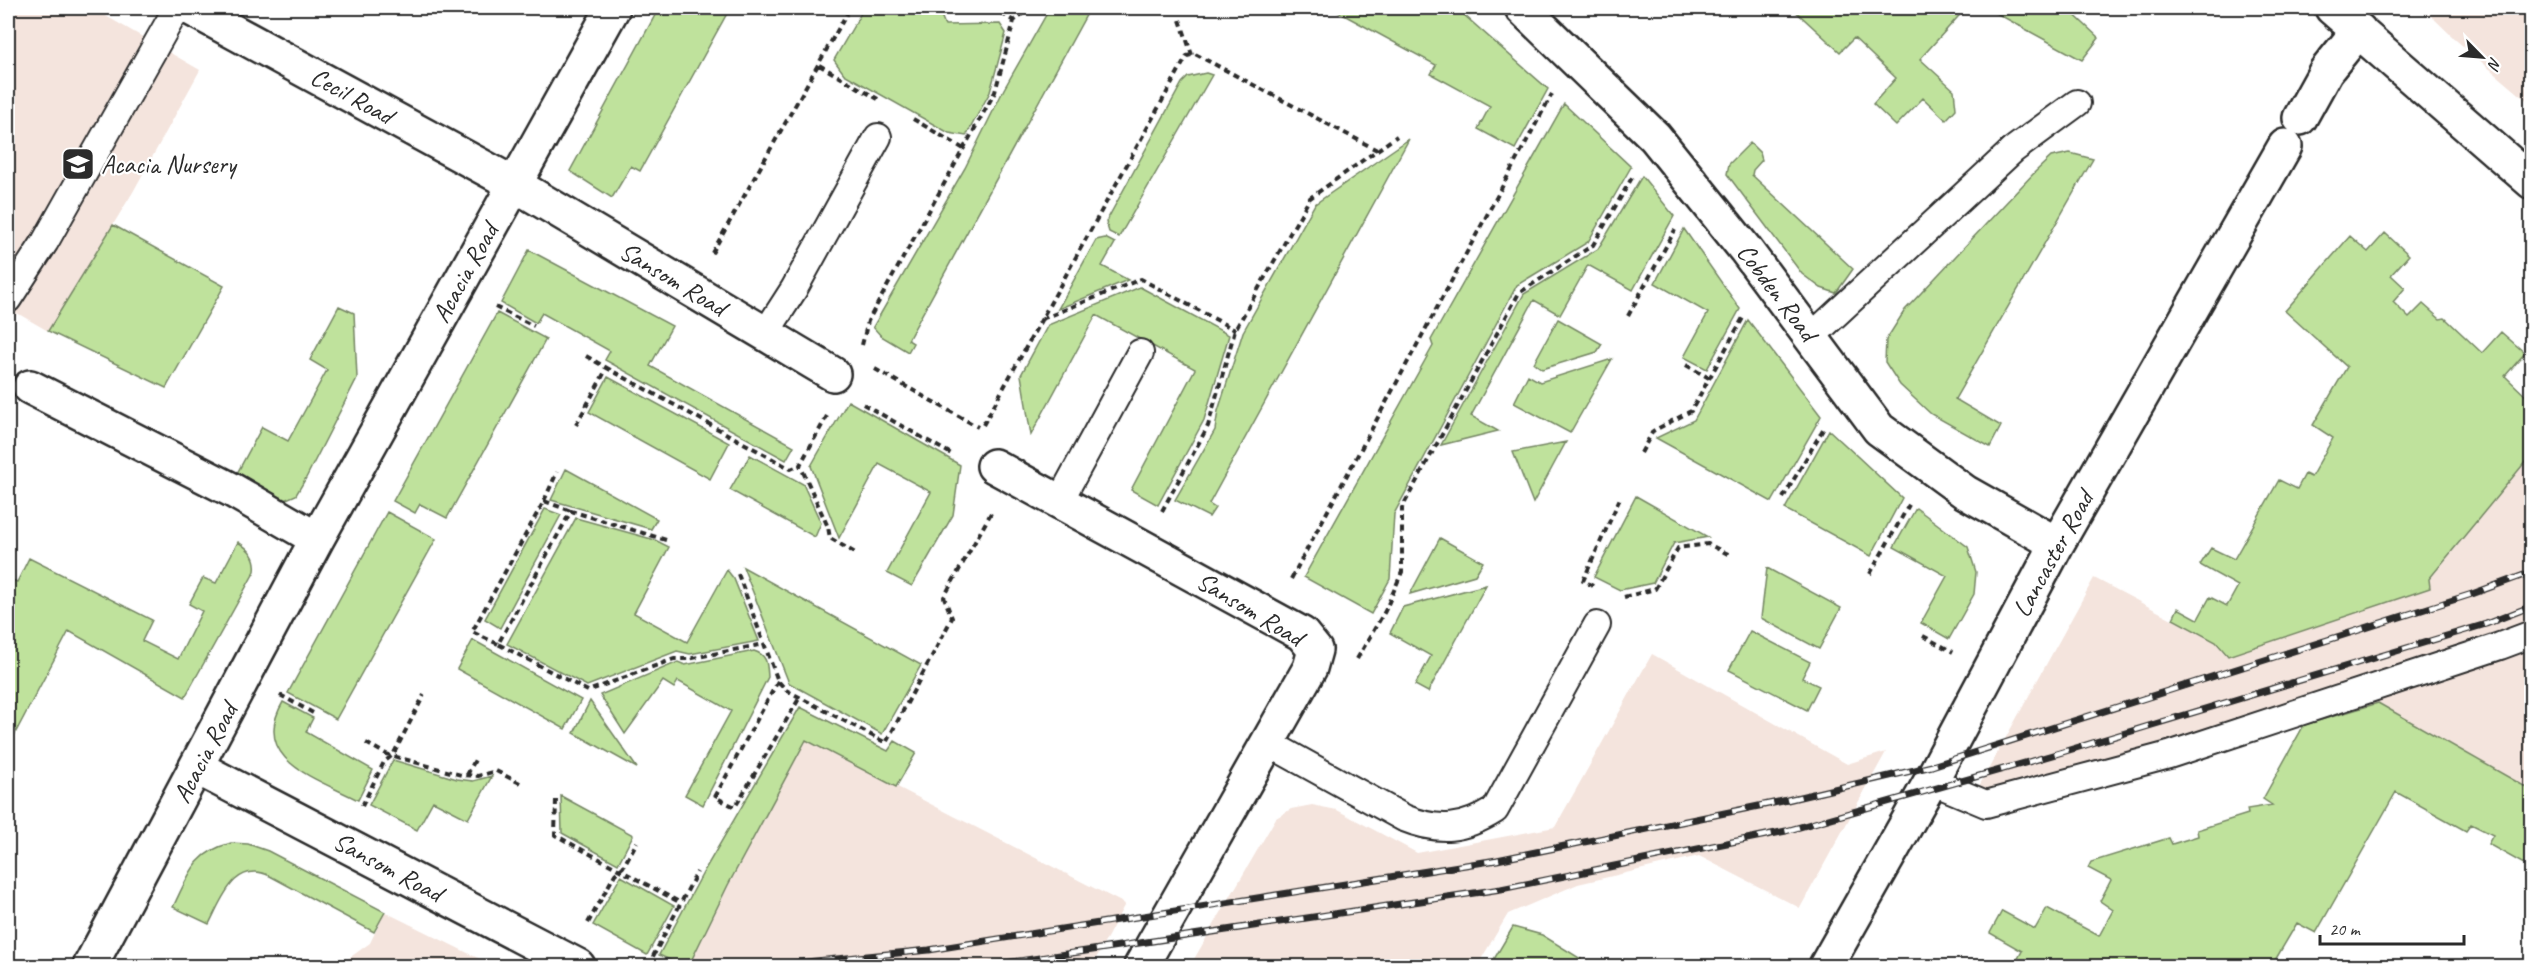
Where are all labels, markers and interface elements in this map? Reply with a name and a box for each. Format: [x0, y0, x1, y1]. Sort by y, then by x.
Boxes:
north arrow [2452, 27, 2512, 87]
text: N [2482, 54, 2506, 74]
street label: Cecil Road [305, 60, 402, 134]
school or university icon: Acacia Nursery [60, 146, 96, 182]
place label: Acacia Nursery [101, 148, 238, 181]
street label: Acacia Road [424, 214, 507, 328]
street label: Sansom Road [614, 234, 736, 326]
street label: Cobden Road [1730, 237, 1827, 350]
street label: Lancaster Road [2005, 482, 2103, 623]
street label: Sansom Road [1191, 564, 1313, 656]
street label: Acacia Road [165, 694, 247, 808]
street label: Sansom Road [328, 825, 452, 911]
scale bar [2320, 908, 2464, 946]
text: 20 m [2329, 918, 2362, 940]

